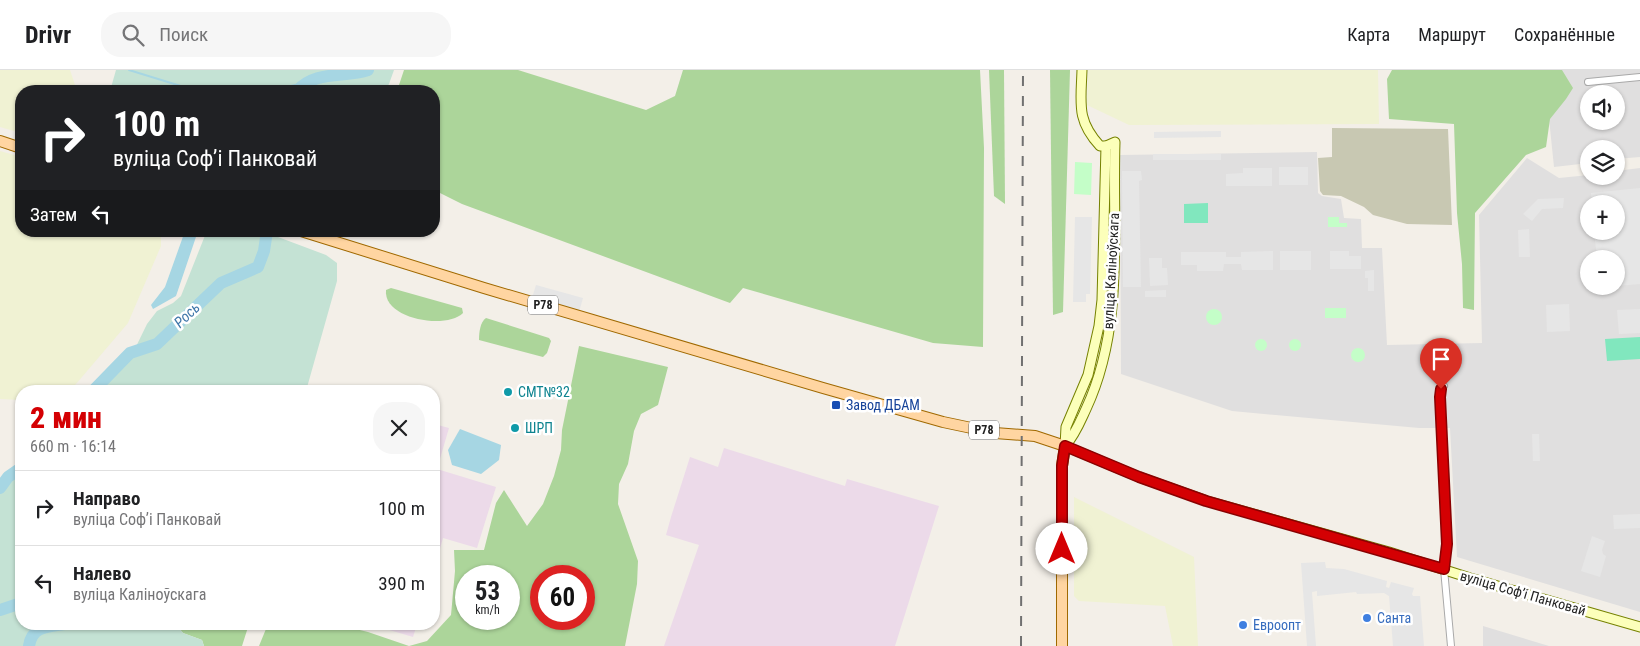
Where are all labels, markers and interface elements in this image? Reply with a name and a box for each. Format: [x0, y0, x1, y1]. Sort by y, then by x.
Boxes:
search box [101, 12, 451, 57]
text: Drivr [25, 21, 71, 49]
icon: search [119, 21, 147, 49]
text: Поиск [159, 23, 208, 46]
text: Карта [1347, 24, 1390, 45]
text: Маршрут [1418, 24, 1486, 45]
text: Сохранённые [1514, 24, 1615, 45]
map controls [1580, 85, 1625, 295]
button: sound [1580, 85, 1625, 130]
text: 100 m [113, 104, 200, 145]
icon: right [30, 105, 95, 170]
button: layers [1580, 140, 1625, 185]
text: вуліца Софʼі Панковай [113, 146, 317, 171]
button: + [1580, 195, 1625, 240]
icon: left [87, 200, 115, 228]
text: Затем [30, 203, 77, 226]
street label: вуліца Каліноўскага [1100, 212, 1122, 330]
button: − [1580, 250, 1625, 295]
road number: Р78 [528, 296, 558, 314]
water label: Рось [170, 298, 204, 332]
pin [1420, 338, 1462, 389]
icon: arrive [1427, 345, 1455, 373]
place label: СМТ№32 [518, 384, 570, 400]
marker: СМТ№32 [502, 386, 514, 398]
place label: Завод ДБАМ [846, 397, 920, 413]
marker: Завод ДБАМ [830, 399, 842, 411]
text: 2 мин [30, 400, 102, 435]
button: close [373, 402, 425, 454]
place label: ШРП [525, 420, 553, 436]
road number: Р78 [969, 420, 999, 440]
marker: ШРП [509, 422, 521, 434]
text: 660 m · 16:14 [30, 437, 116, 456]
text: Направо [73, 487, 140, 510]
icon: right [30, 494, 58, 522]
text: 100 m [378, 497, 425, 520]
text: вуліца Софʼі Панковай [73, 510, 221, 529]
position arrow [1035, 522, 1087, 574]
text: Налево [73, 562, 131, 585]
speed limit sign: 60 [530, 565, 595, 630]
street label: вуліца Софʼі Панковай [1458, 567, 1588, 619]
icon: left [30, 569, 58, 597]
text: 390 m [378, 572, 425, 595]
text: 53 [475, 577, 500, 606]
text: вуліца Каліноўскага [73, 585, 206, 604]
text: km/h [475, 603, 500, 617]
place label: Санта [1377, 610, 1411, 626]
marker: Санта [1361, 612, 1373, 624]
place label: Евроопт [1253, 617, 1301, 633]
marker: Евроопт [1237, 619, 1249, 631]

